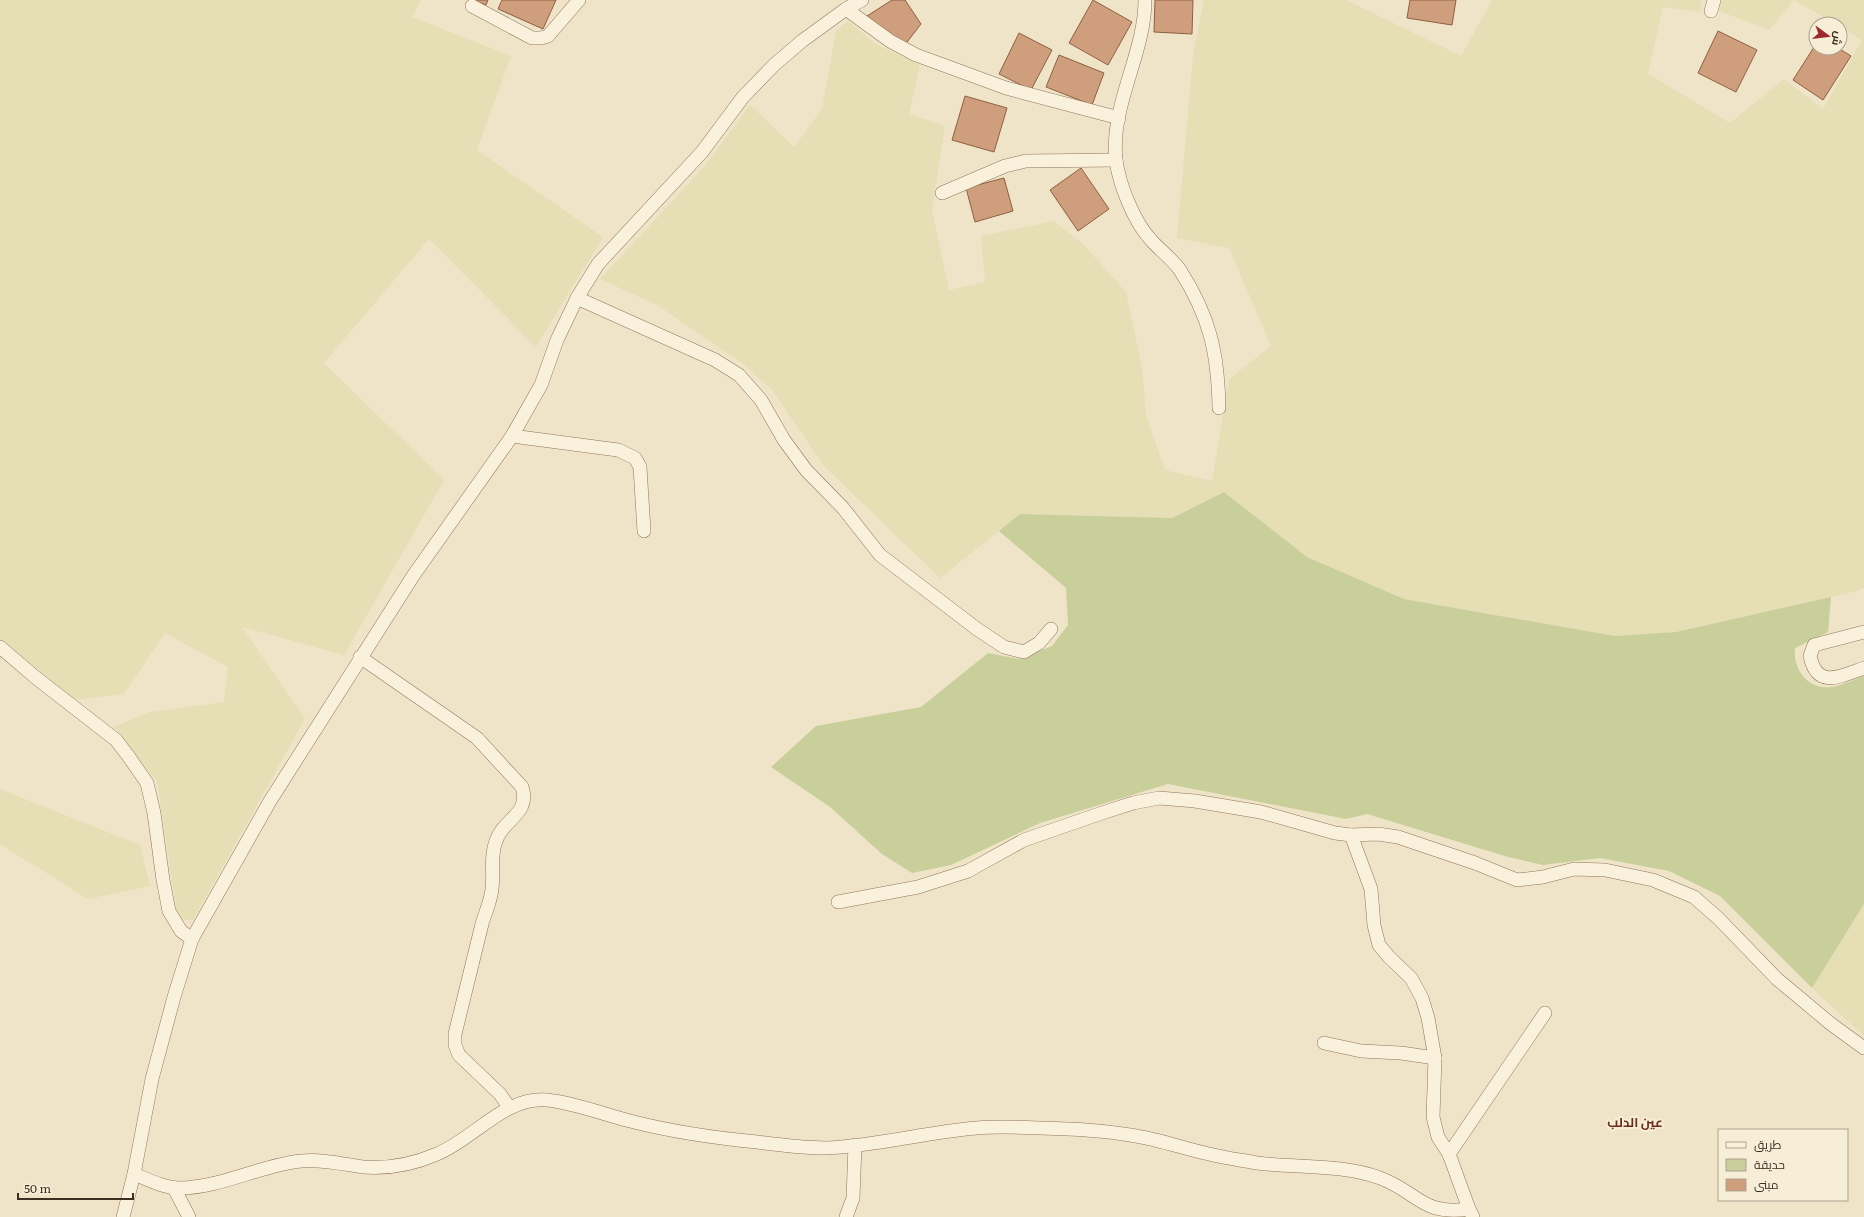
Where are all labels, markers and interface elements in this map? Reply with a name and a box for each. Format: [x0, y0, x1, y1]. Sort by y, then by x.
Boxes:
north arrow [1808, 16, 1848, 56]
text: ش [1829, 30, 1848, 48]
district label: عين الدلب [1607, 1112, 1663, 1131]
legend [1718, 1129, 1848, 1201]
text: طريق [1754, 1135, 1782, 1153]
text: حديقة [1754, 1155, 1785, 1173]
scale bar [18, 1175, 133, 1201]
text: مبنى [1754, 1175, 1779, 1193]
text: 50 m [24, 1179, 51, 1197]

